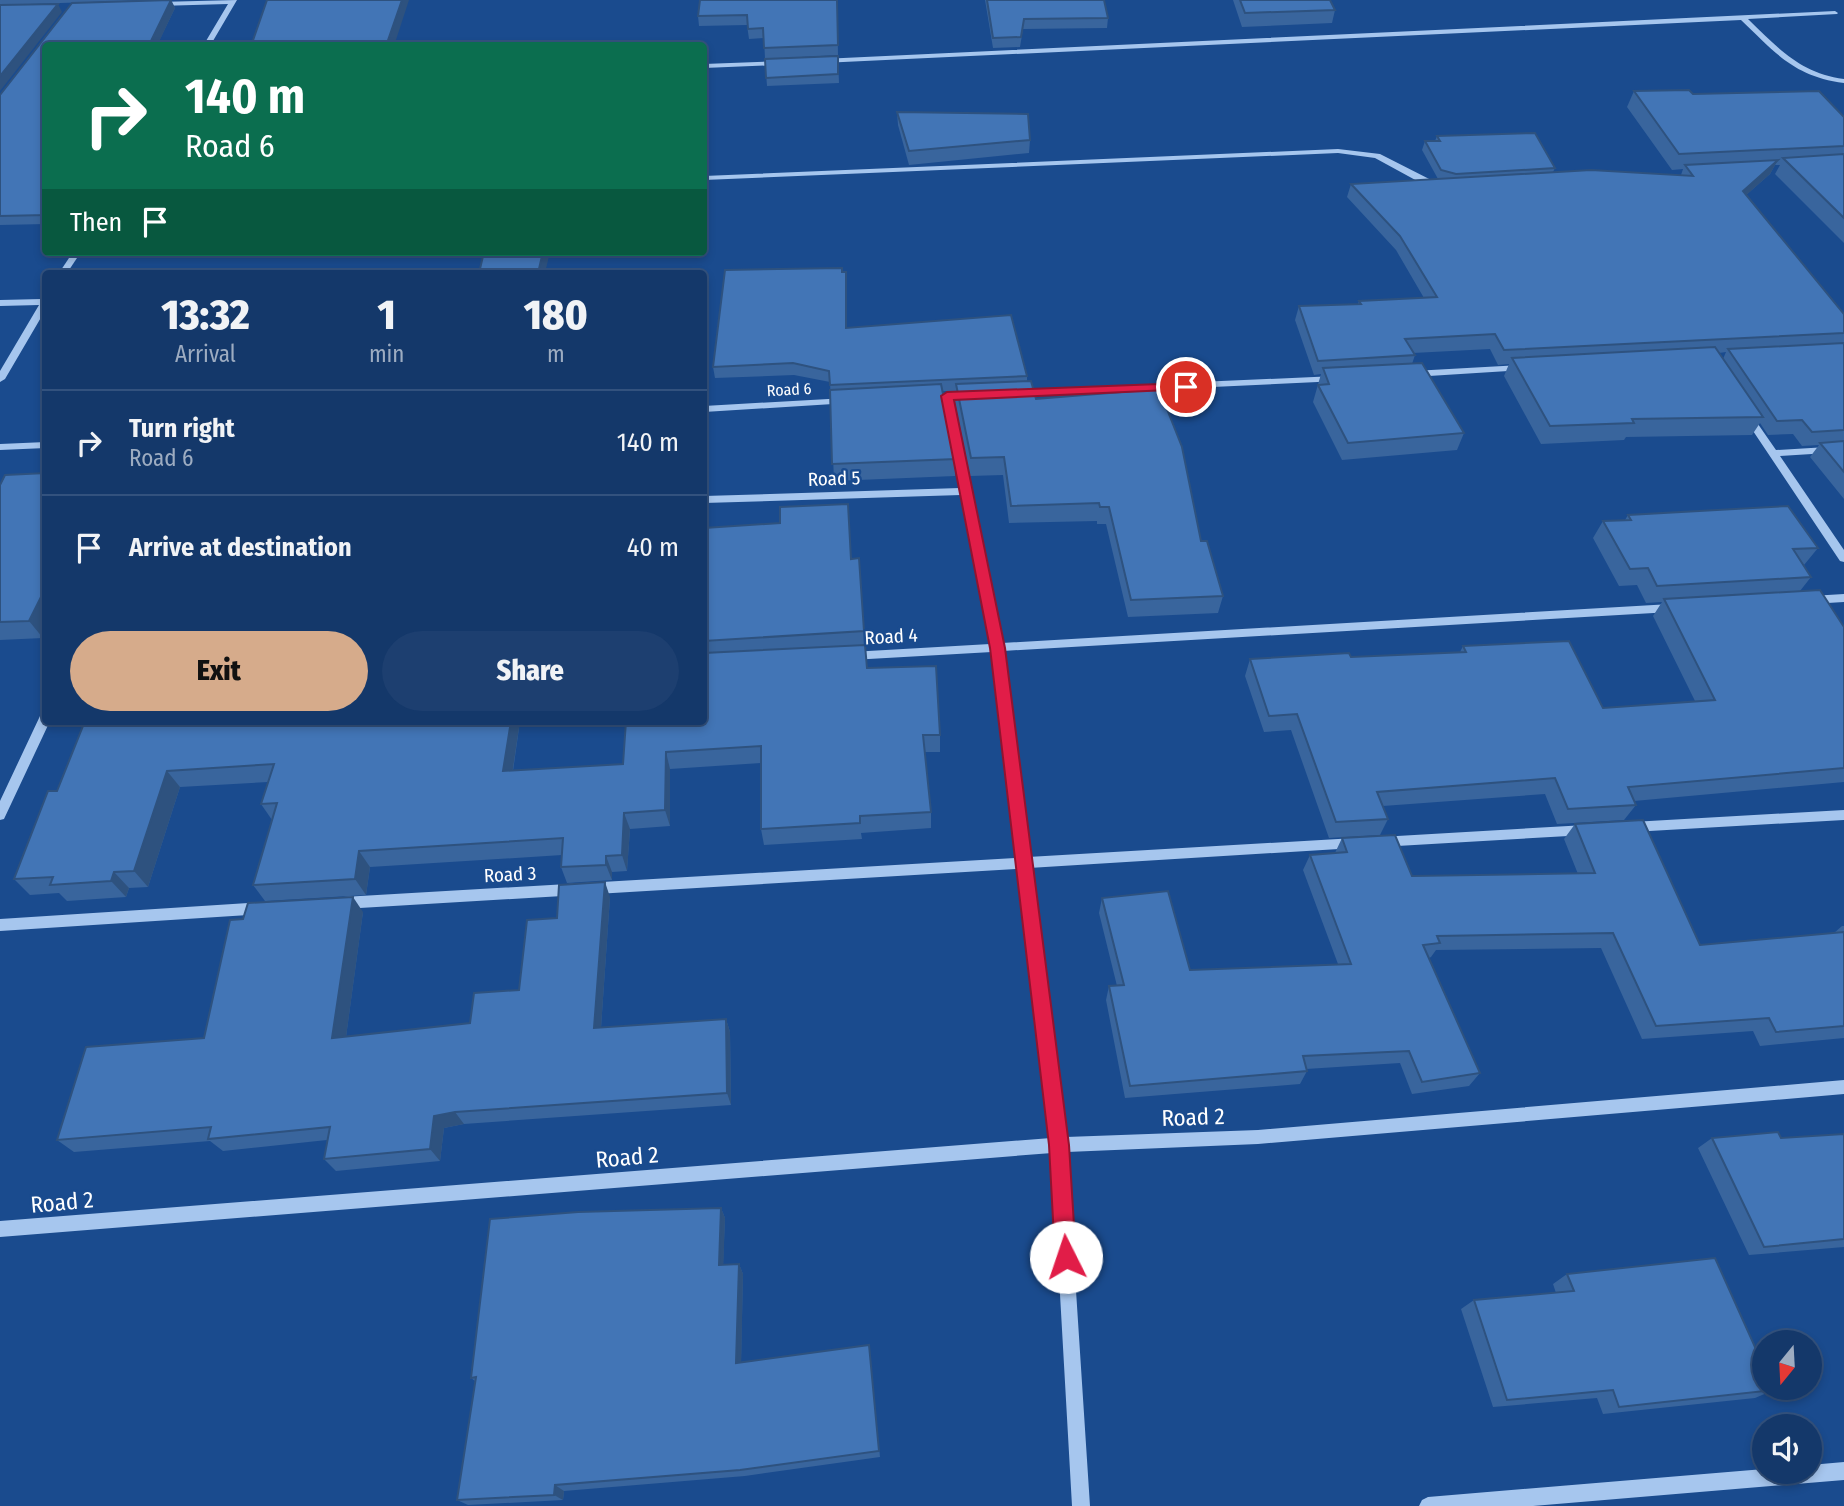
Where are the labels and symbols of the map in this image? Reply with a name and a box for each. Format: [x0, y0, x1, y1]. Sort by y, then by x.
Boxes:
pin [1156, 357, 1216, 417]
street label: Road 6 [766, 379, 812, 400]
street label: Road 5 [807, 466, 861, 491]
street label: Road 4 [864, 624, 918, 649]
street label: Road 3 [483, 862, 537, 887]
street label: Road 2 [1161, 1102, 1225, 1132]
street label: Road 2 [594, 1140, 660, 1174]
street label: Road 2 [29, 1185, 95, 1219]
position arrow [1029, 1220, 1103, 1294]
north arrow [1752, 1330, 1822, 1400]

